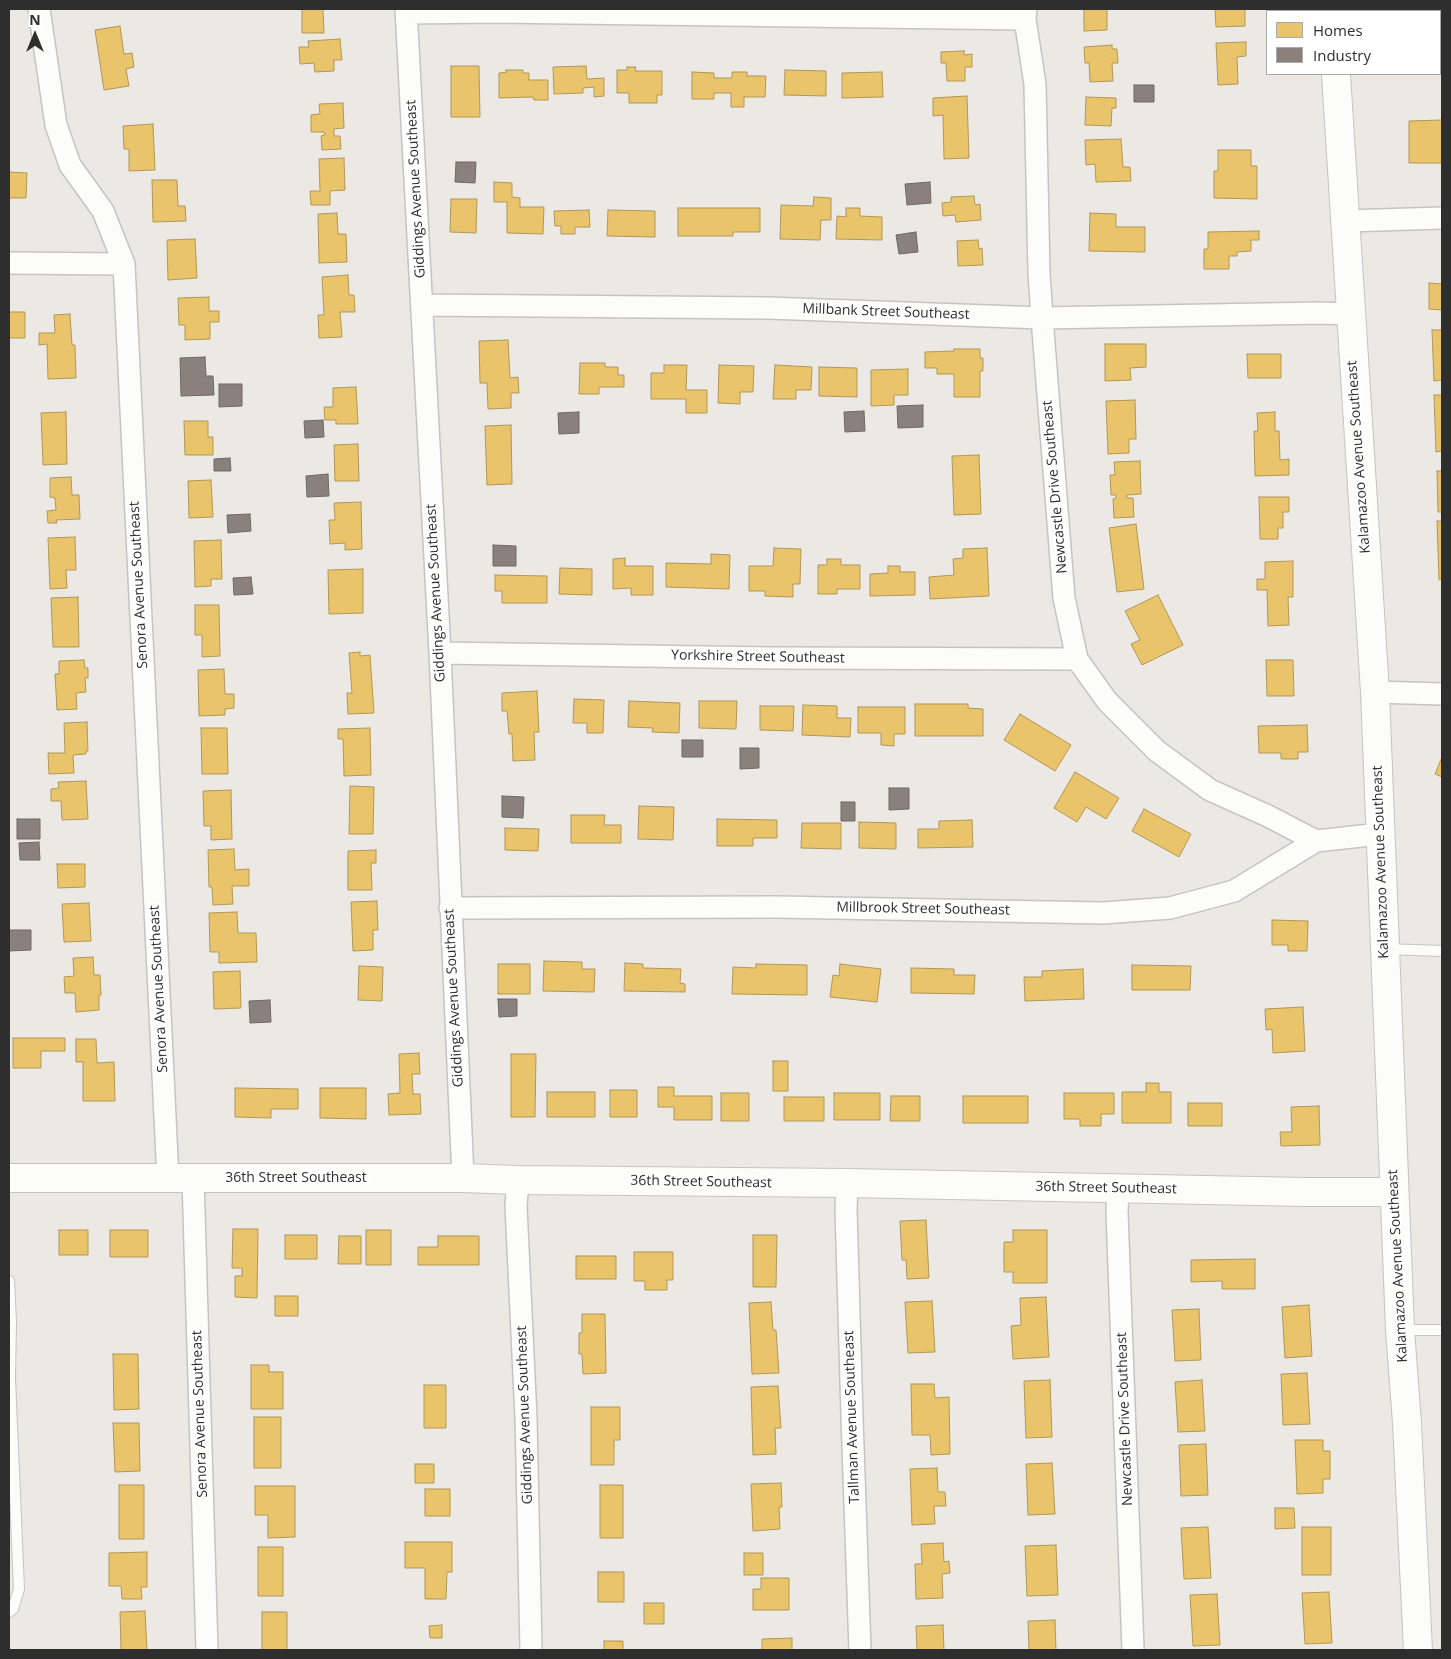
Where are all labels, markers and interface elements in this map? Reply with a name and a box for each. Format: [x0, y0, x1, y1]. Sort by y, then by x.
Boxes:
north arrow [10, 10, 60, 60]
text: N [29, 10, 41, 29]
legend [1266, 10, 1441, 75]
text: Homes [1313, 20, 1363, 40]
text: Industry [1313, 45, 1371, 65]
street label: Giddings Avenue Southeast [403, 99, 429, 279]
street label: Millbank Street Southeast [802, 301, 970, 323]
street label: Kalamazoo Avenue Southeast [1344, 360, 1374, 554]
street label: Newcastle Drive Southeast [1039, 400, 1071, 574]
street label: Senora Avenue Southeast [126, 501, 152, 669]
street label: Giddings Avenue Southeast [423, 503, 449, 683]
street label: Yorkshire Street Southeast [671, 647, 845, 667]
street label: Kalamazoo Avenue Southeast [1369, 765, 1393, 959]
street label: Millbrook Street Southeast [836, 899, 1010, 919]
street label: Senora Avenue Southeast [146, 905, 172, 1073]
street label: Giddings Avenue Southeast [441, 908, 467, 1088]
street label: Kalamazoo Avenue Southeast [1385, 1169, 1411, 1363]
street label: 36th Street Southeast [225, 1170, 367, 1186]
street label: 36th Street Southeast [630, 1172, 772, 1192]
street label: 36th Street Southeast [1035, 1178, 1177, 1198]
street label: Giddings Avenue Southeast [513, 1325, 537, 1505]
street label: Senora Avenue Southeast [189, 1330, 211, 1498]
street label: Tallman Avenue Southeast [841, 1330, 863, 1504]
street label: Newcastle Drive Southeast [1114, 1332, 1136, 1506]

